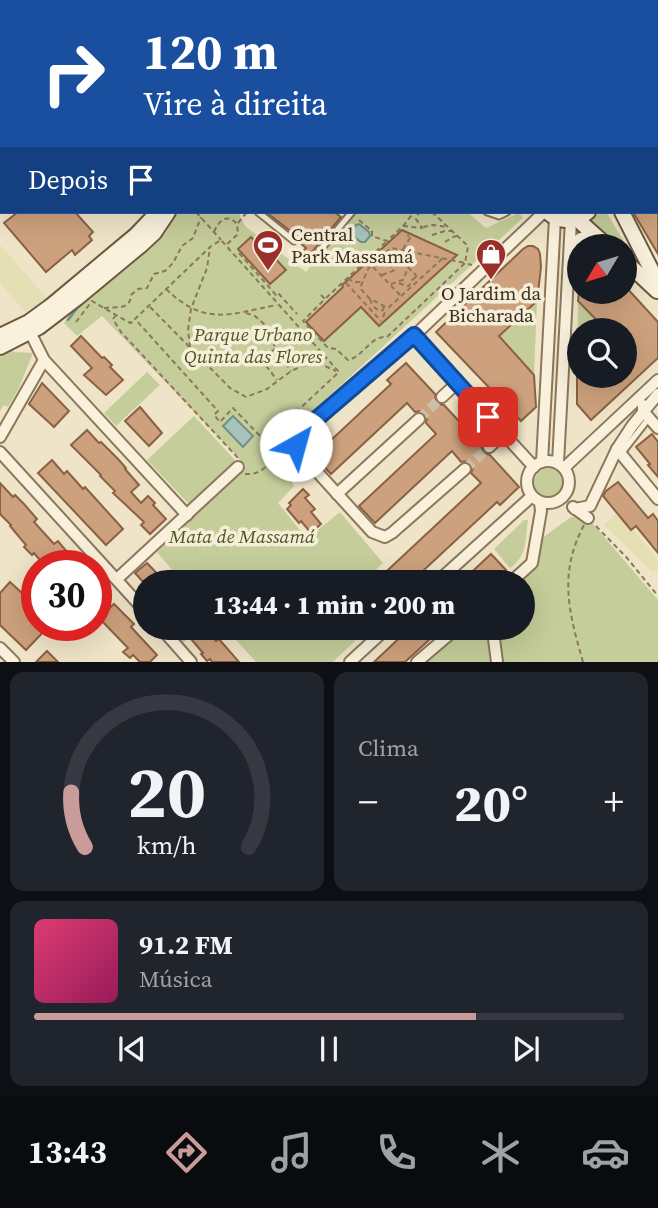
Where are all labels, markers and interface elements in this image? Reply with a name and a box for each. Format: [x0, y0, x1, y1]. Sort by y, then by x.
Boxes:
text: 120 m [143, 18, 278, 85]
icon: right [28, 28, 119, 119]
text: Vire à direita [143, 82, 327, 126]
icon: arrive [122, 161, 160, 199]
text: Depois [28, 162, 108, 198]
place label: Central Park Massamá [291, 221, 414, 269]
sports icon: Central Park Massamá [251, 228, 285, 272]
north arrow [567, 234, 637, 304]
map controls [567, 234, 637, 388]
shop icon: O Jardim da Bicharada [474, 237, 508, 281]
place label: O Jardim da Bicharada [441, 280, 541, 328]
button: search [567, 318, 637, 388]
park label: Parque Urbano Quinta das Flores [184, 321, 322, 369]
pin [458, 387, 518, 447]
icon: arrive [469, 398, 507, 436]
position arrow [259, 408, 333, 482]
park label: Mata de Massamá [168, 523, 315, 549]
speed limit sign: 30 [21, 550, 112, 641]
text: 13:44 · 1 min · 200 m [213, 587, 455, 623]
text: Clima [358, 732, 419, 764]
text: 20 [128, 743, 206, 842]
text: 20° [454, 767, 528, 838]
text: − [358, 776, 378, 828]
text: + [604, 776, 624, 828]
text: km/h [137, 828, 197, 862]
text: 91.2 FM [139, 927, 233, 963]
text: Música [139, 963, 212, 995]
icon: previous [113, 1030, 151, 1068]
icon: pause [310, 1030, 348, 1068]
icon: next [507, 1030, 545, 1068]
icon: directions [162, 1128, 211, 1177]
icon: music [267, 1128, 316, 1177]
icon: phone [372, 1128, 421, 1177]
icon: climate [476, 1128, 525, 1177]
icon: car [581, 1128, 630, 1177]
text: 13:43 [28, 1130, 107, 1174]

